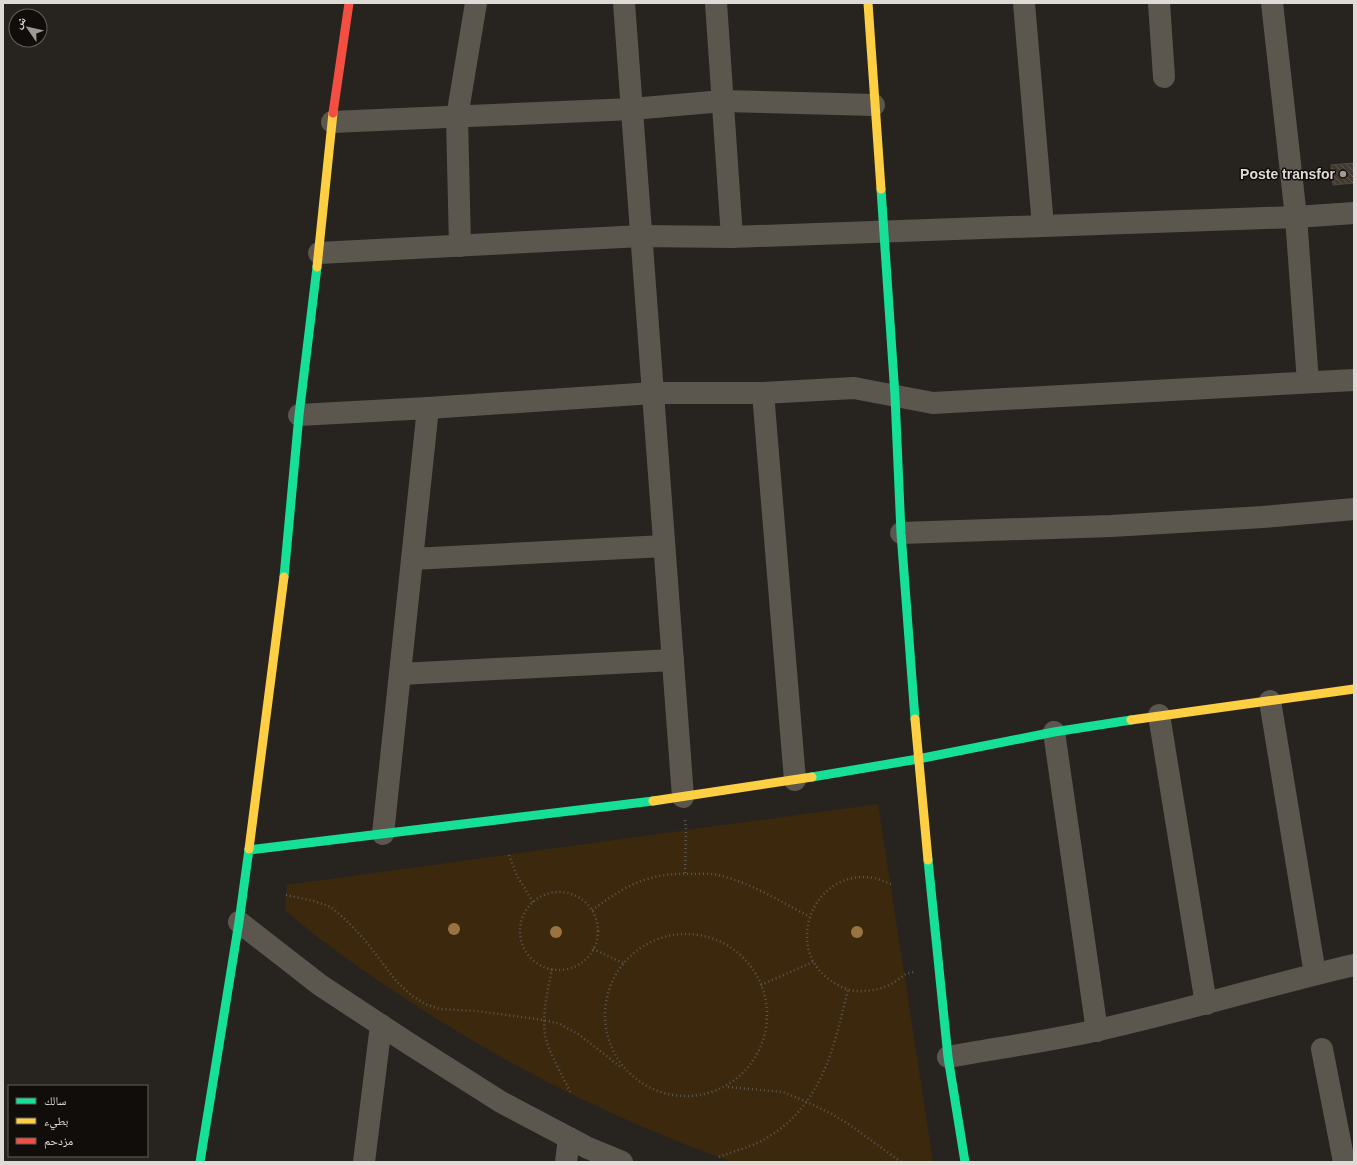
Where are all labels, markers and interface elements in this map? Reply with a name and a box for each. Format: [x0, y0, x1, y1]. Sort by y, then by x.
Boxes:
north arrow [8, 8, 48, 48]
text: ش [11, 14, 30, 32]
place label: Poste transfor [1240, 166, 1336, 182]
marker: Poste transfor [1338, 169, 1348, 179]
legend [8, 1085, 148, 1157]
text: سالك [44, 1094, 66, 1108]
text: بطيء [44, 1114, 68, 1131]
text: مزدحم [44, 1134, 73, 1149]

